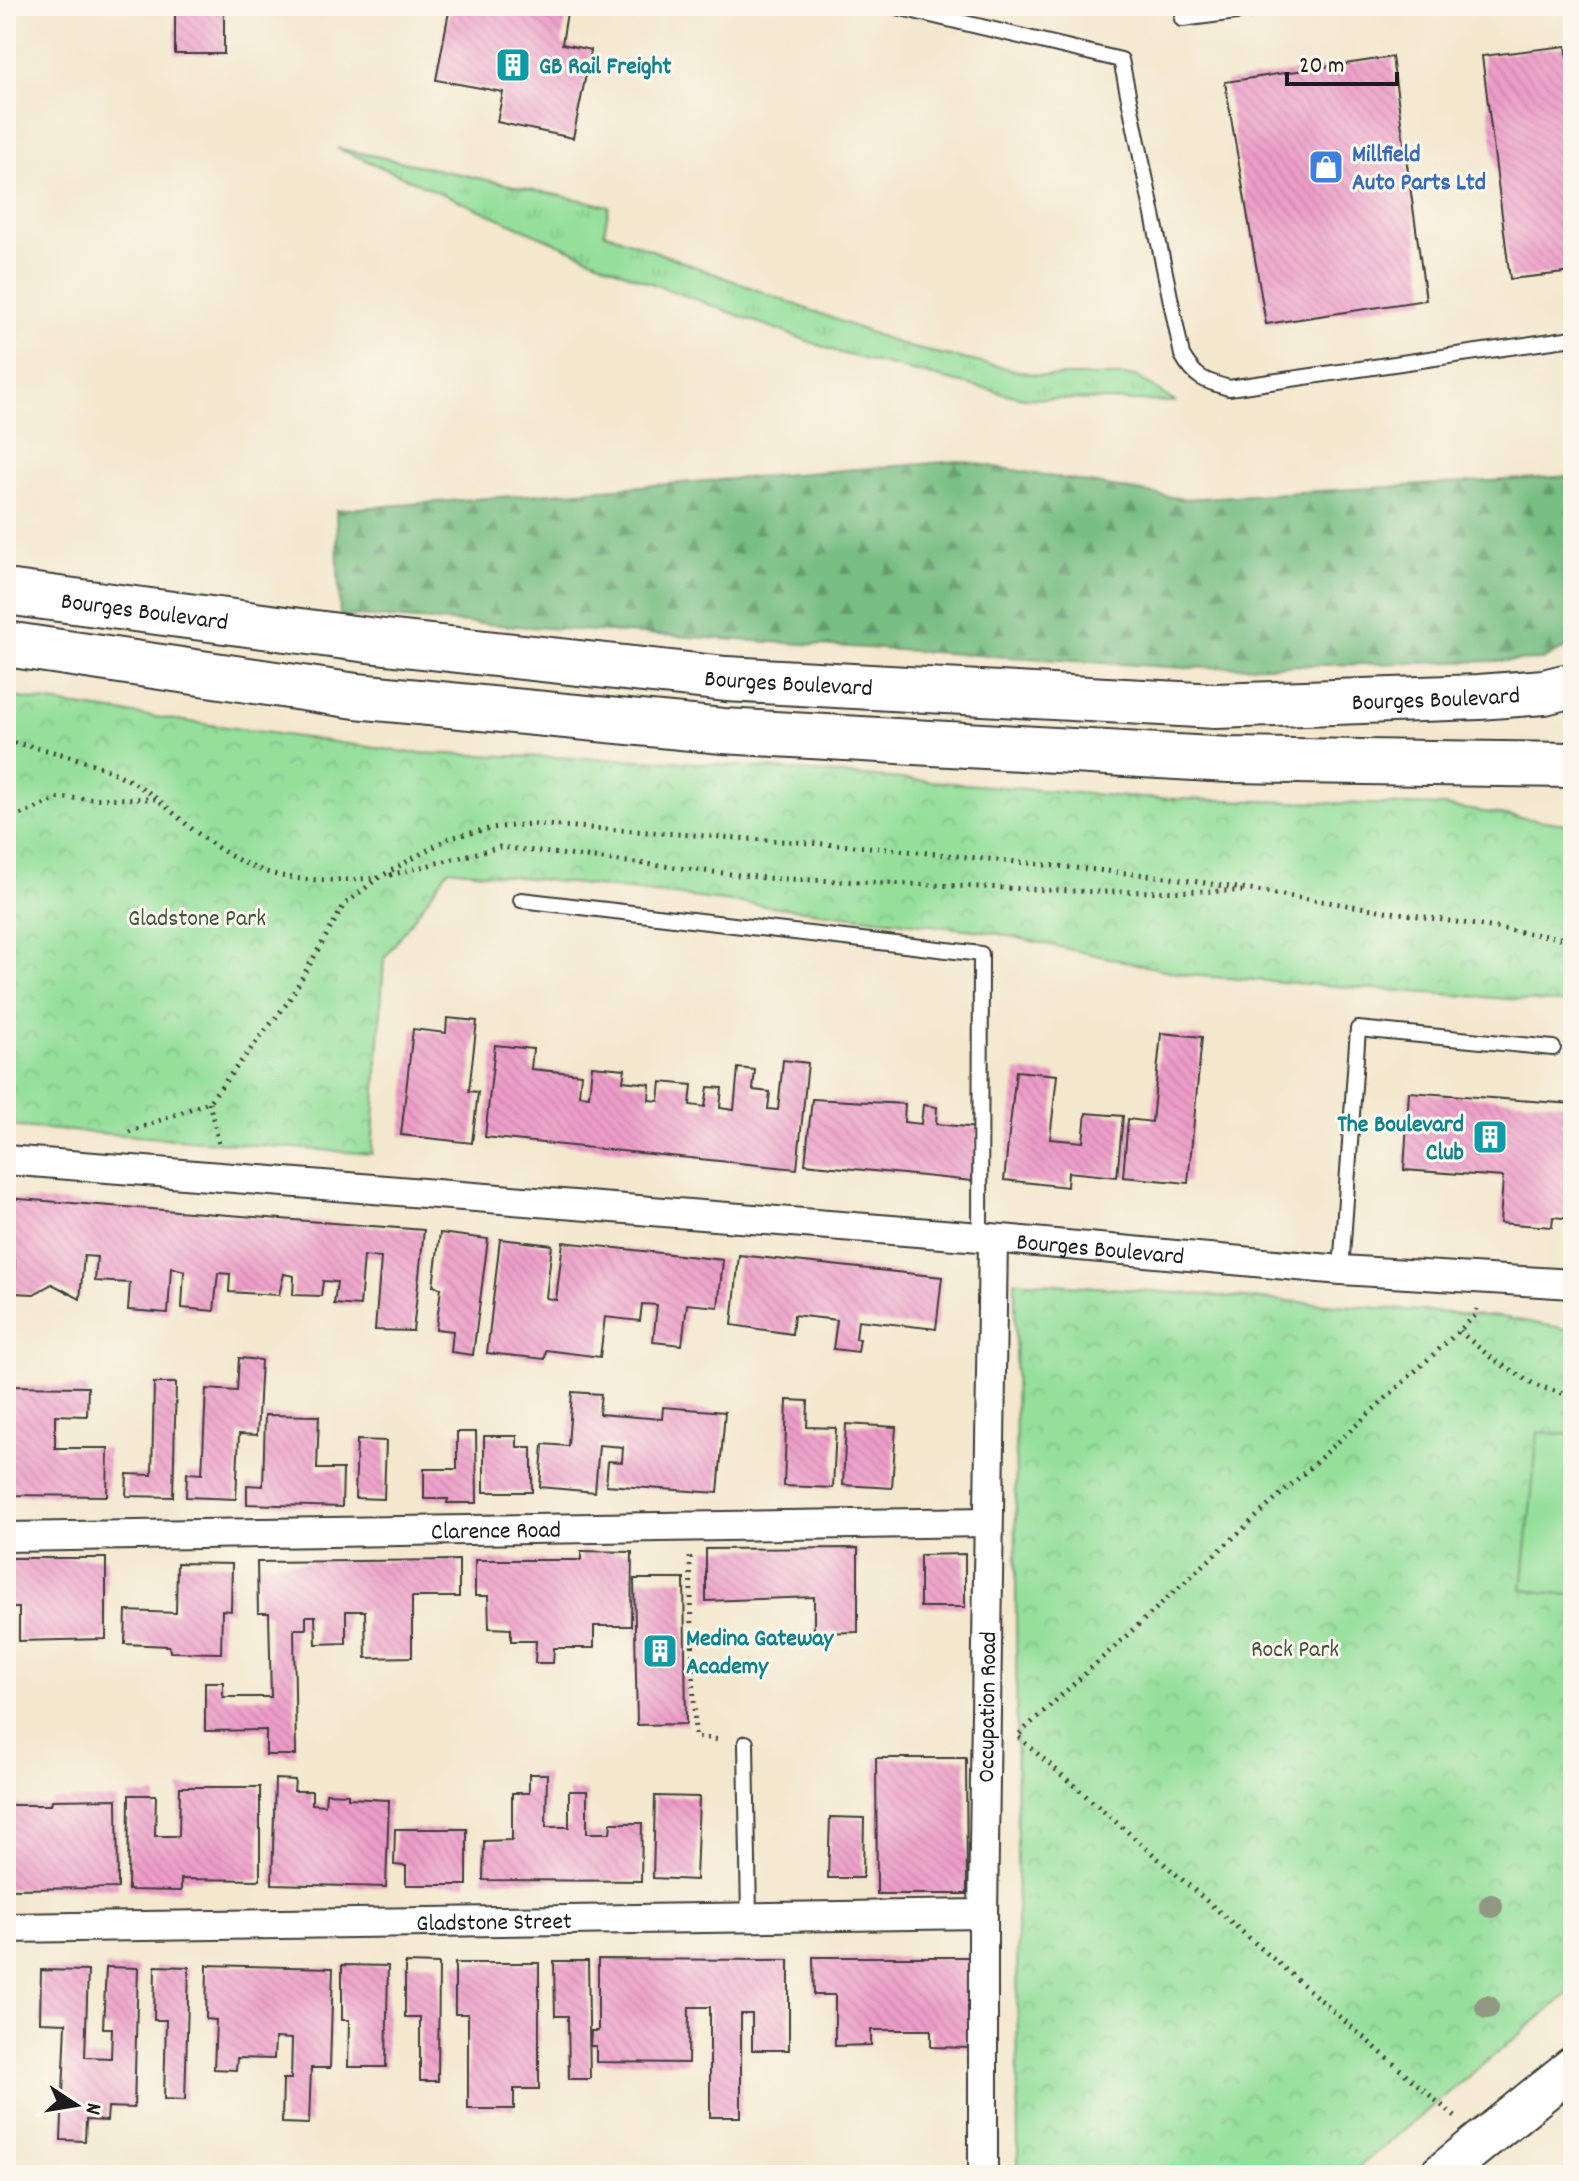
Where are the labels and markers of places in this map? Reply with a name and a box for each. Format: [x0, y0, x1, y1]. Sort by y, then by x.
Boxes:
building icon: GB Rail Freight [494, 46, 532, 84]
place label: GB Rail Freight [539, 51, 672, 85]
place label: Millfield Auto Parts Ltd [1352, 139, 1486, 201]
shop icon: Millfield Auto Parts Ltd [1307, 148, 1345, 186]
place label: The Boulevard Club [1337, 1109, 1464, 1171]
building icon: The Boulevard Club [1471, 1118, 1509, 1156]
place label: Medina Gateway Academy [686, 1623, 835, 1685]
building icon: Medina Gateway Academy [641, 1632, 679, 1670]

